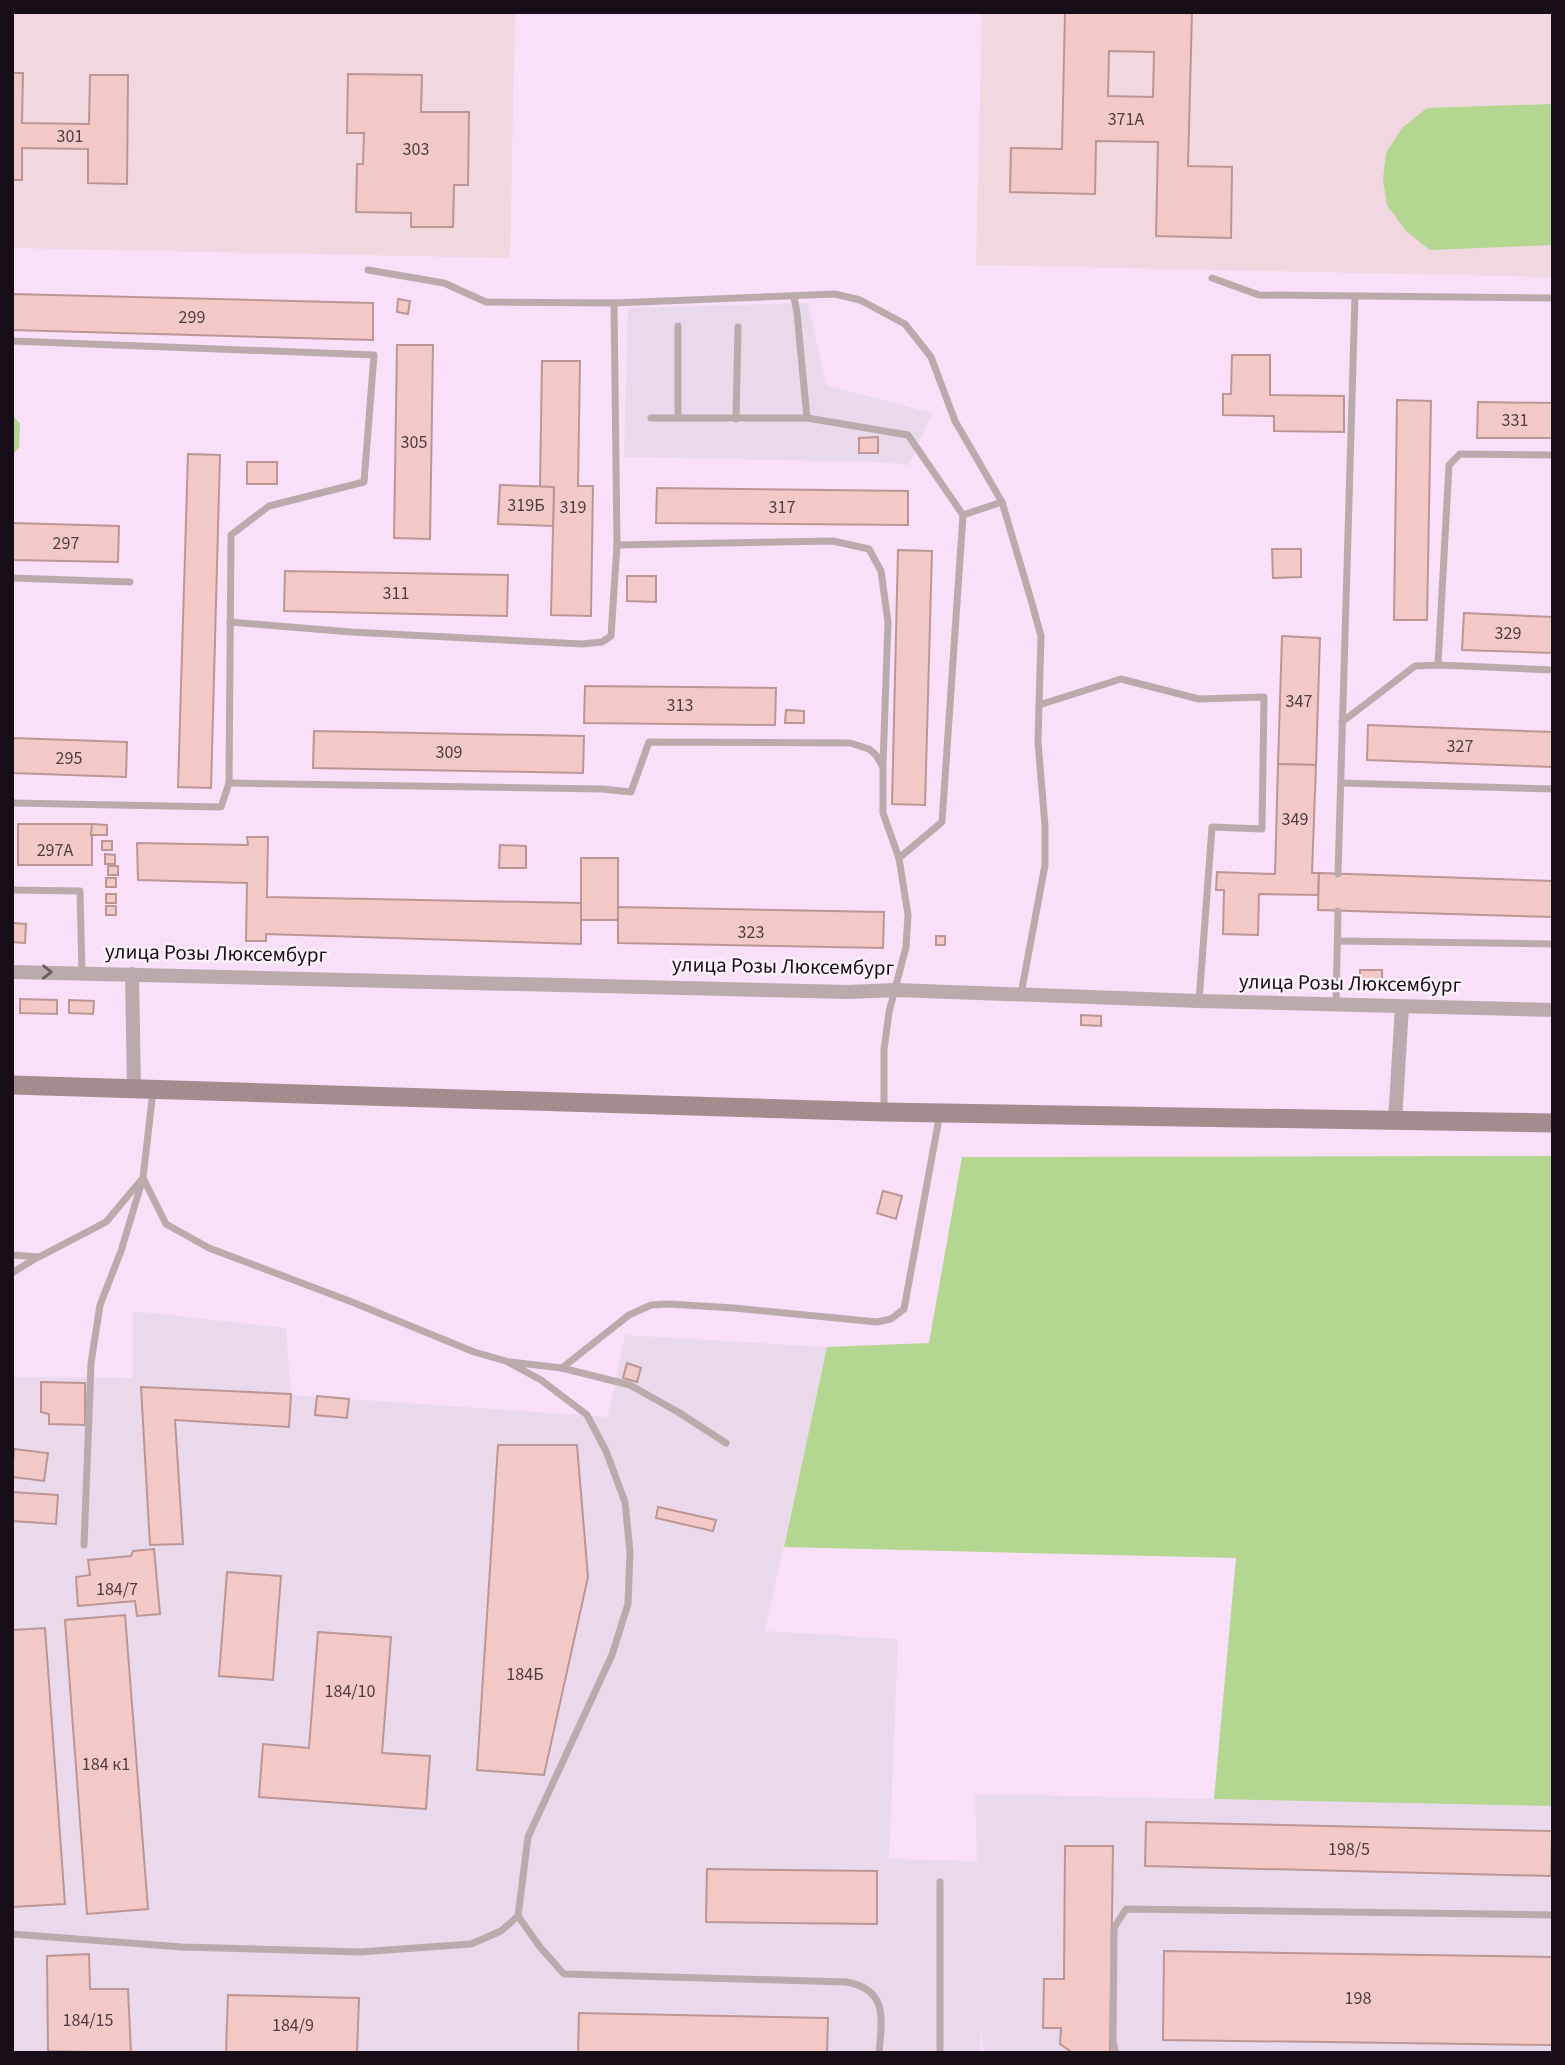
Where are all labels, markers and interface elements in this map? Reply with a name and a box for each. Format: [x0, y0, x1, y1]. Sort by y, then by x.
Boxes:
house number: 371А [1108, 107, 1145, 132]
house number: 301 [57, 124, 83, 149]
house number: 303 [403, 137, 429, 162]
house number: 299 [179, 305, 205, 330]
house number: 331 [1502, 408, 1528, 433]
house number: 305 [401, 430, 427, 455]
house number: 319Б [507, 493, 545, 518]
house number: 319 [560, 495, 586, 520]
house number: 317 [769, 495, 795, 520]
house number: 297 [53, 531, 79, 556]
house number: 311 [383, 581, 409, 606]
house number: 329 [1495, 621, 1521, 646]
house number: 347 [1286, 689, 1312, 714]
house number: 313 [667, 693, 693, 718]
house number: 327 [1447, 734, 1473, 759]
house number: 309 [436, 740, 462, 765]
house number: 295 [56, 746, 82, 771]
house number: 349 [1282, 807, 1308, 832]
house number: 297А [37, 838, 74, 863]
house number: 323 [738, 920, 764, 945]
street label: улица Розы Люксембург [104, 936, 328, 970]
street label: улица Розы Люксембург [671, 949, 895, 983]
one-way arrow [42, 964, 53, 980]
street label: улица Розы Люксембург [1238, 966, 1462, 1000]
house number: 184/7 [96, 1577, 138, 1602]
house number: 184Б [506, 1662, 544, 1687]
house number: 184/10 [324, 1679, 376, 1704]
house number: 184 к1 [82, 1752, 130, 1777]
house number: 198/5 [1328, 1837, 1370, 1862]
house number: 198 [1345, 1986, 1371, 2011]
house number: 184/15 [62, 2008, 114, 2033]
house number: 184/9 [272, 2013, 314, 2038]

